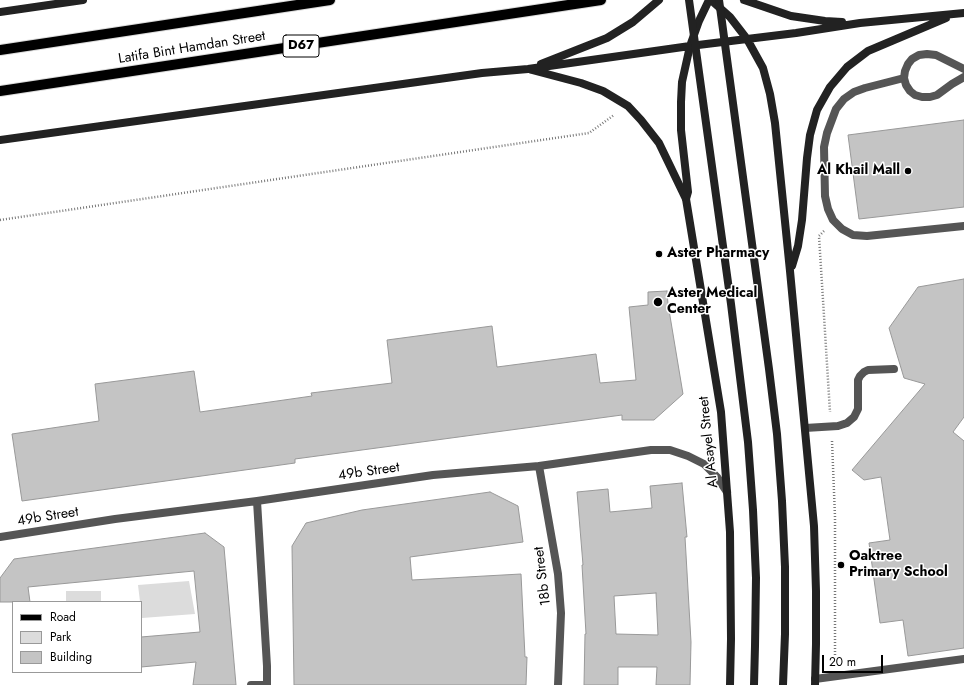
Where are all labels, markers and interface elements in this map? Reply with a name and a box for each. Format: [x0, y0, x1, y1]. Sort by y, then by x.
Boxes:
street label: Latifa Bint Hamdan Street [117, 28, 267, 68]
road number: D67 [283, 35, 319, 57]
place label: Al Khail Mall [817, 163, 900, 179]
marker: Al Khail Mall [903, 166, 913, 176]
place label: Aster Pharmacy [667, 246, 769, 262]
marker: Aster Pharmacy [654, 249, 664, 259]
place label: Aster Medical Center [667, 286, 757, 318]
marker: Aster Medical Center [652, 296, 664, 308]
street label: Al Asayel Street [696, 395, 722, 489]
street label: 49b Street [337, 459, 401, 485]
street label: 49b Street [16, 504, 80, 530]
street label: 18b Street [531, 545, 555, 607]
place label: Oaktree Primary School [849, 549, 948, 582]
marker: Oaktree Primary School [836, 560, 846, 570]
legend [12, 601, 142, 673]
text: Road [50, 608, 76, 626]
text: Park [50, 628, 71, 646]
scale bar [824, 647, 885, 673]
text: Building [50, 648, 92, 666]
text: 20 m [829, 653, 856, 671]

